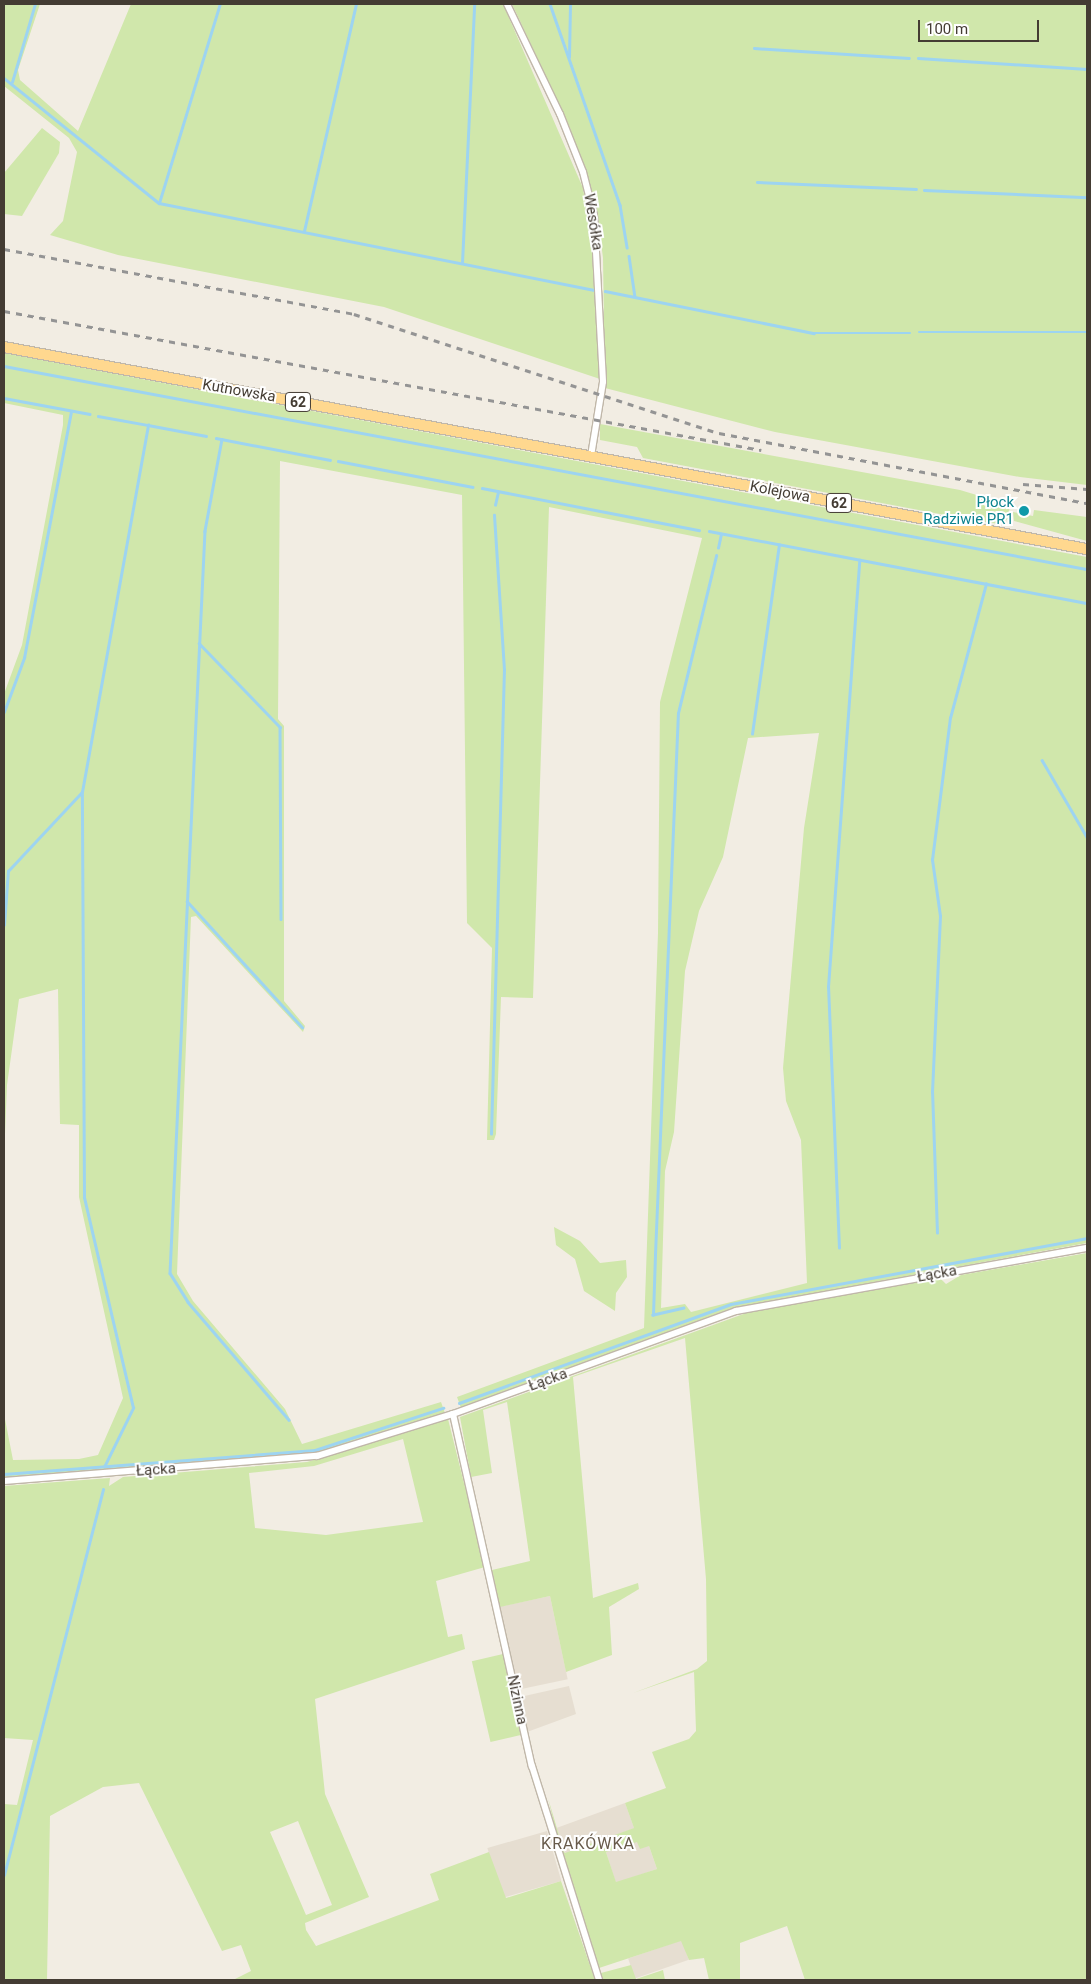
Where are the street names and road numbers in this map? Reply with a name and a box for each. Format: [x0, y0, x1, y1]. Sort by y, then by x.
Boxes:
street label: Wesółka [580, 192, 606, 252]
street label: Kutnowska [201, 376, 277, 406]
road number: 62 [284, 391, 312, 414]
street label: Kolejowa [748, 477, 812, 507]
road number: 62 [825, 492, 853, 514]
street label: Łącka [916, 1262, 958, 1286]
street label: Łącka [526, 1365, 570, 1395]
street label: Łącka [135, 1460, 177, 1480]
street label: Nizinna [503, 1674, 531, 1726]

